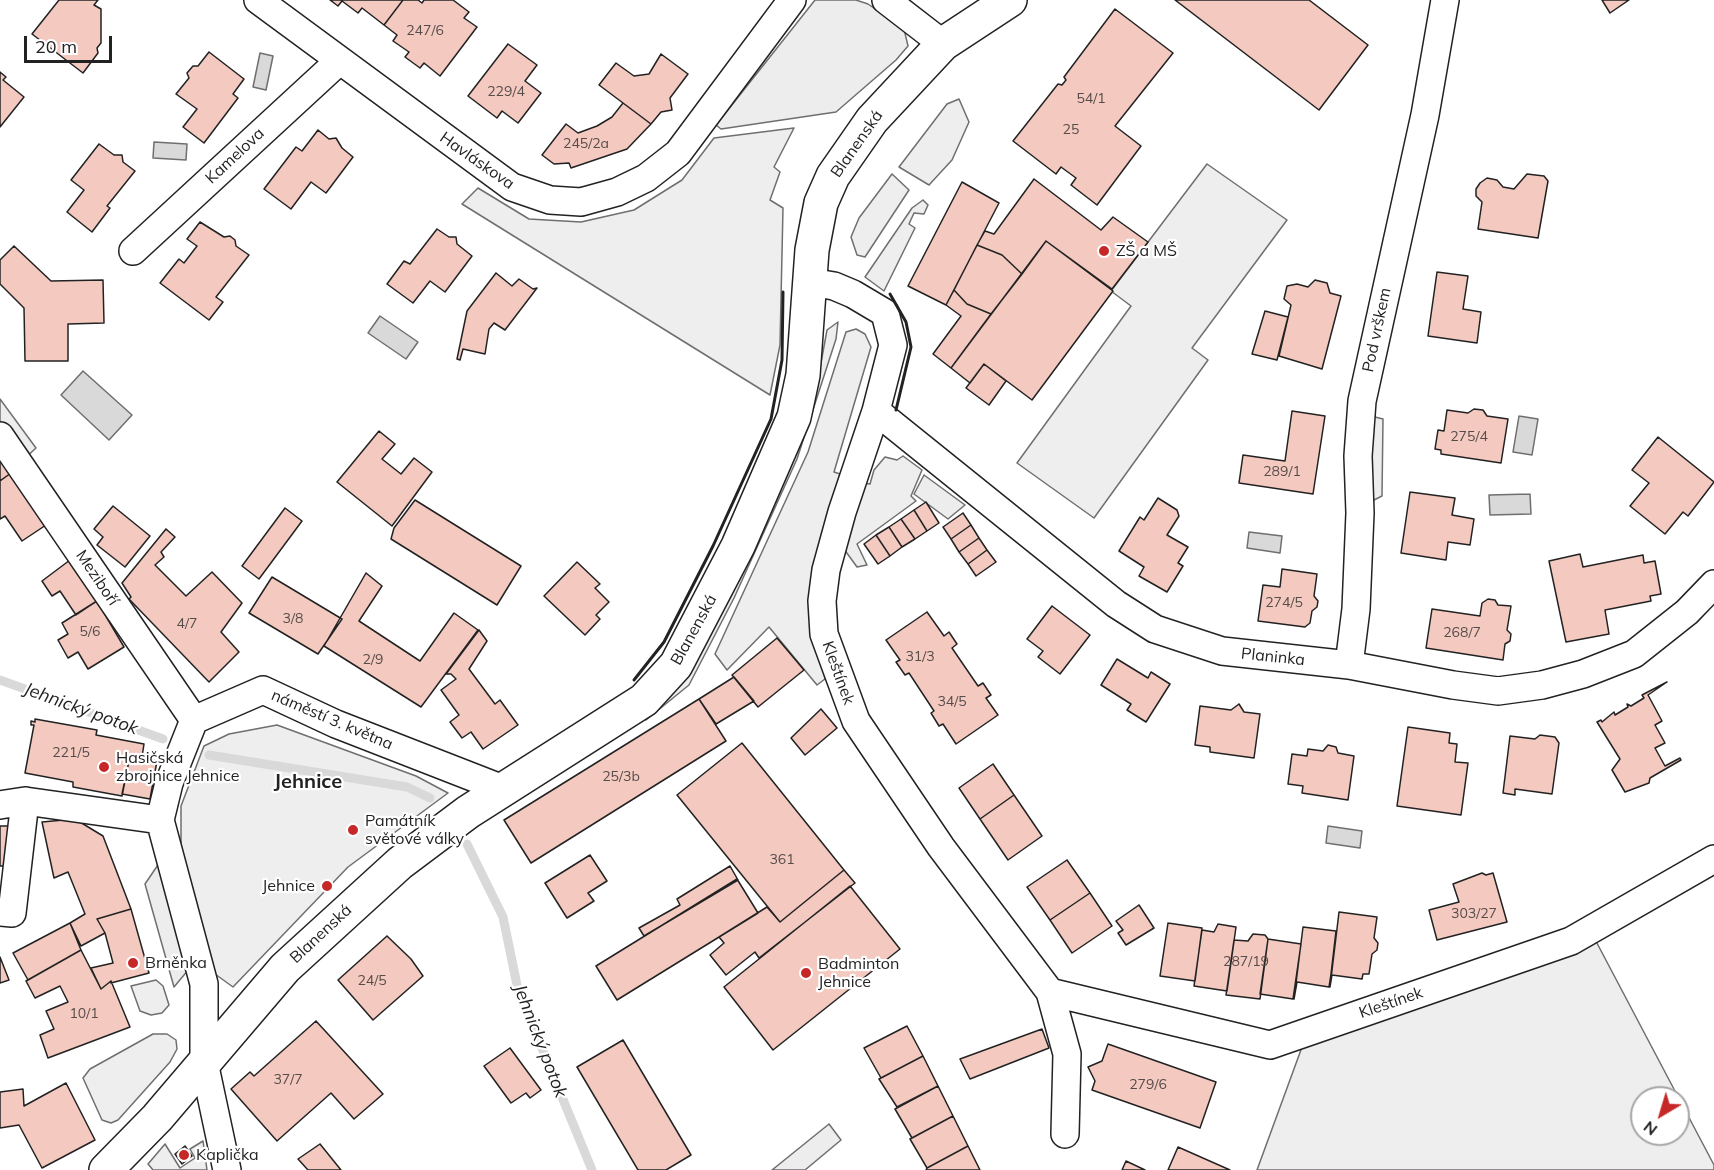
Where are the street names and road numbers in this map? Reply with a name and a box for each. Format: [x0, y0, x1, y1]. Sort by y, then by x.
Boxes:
street label: Blanenská [827, 107, 887, 181]
street label: Kamelova [202, 124, 268, 188]
street label: Havláskova [436, 128, 518, 194]
street label: Pod vrškem [1359, 286, 1395, 374]
street label: Meziboří [71, 547, 123, 609]
street label: Blanenská [667, 591, 721, 669]
street label: Kleštínek [818, 639, 858, 707]
street label: Planinka [1240, 644, 1306, 670]
street label: náměstí 3. května [268, 686, 396, 754]
street label: Blanenská [286, 901, 356, 967]
street label: Kleštínek [1357, 983, 1425, 1023]

